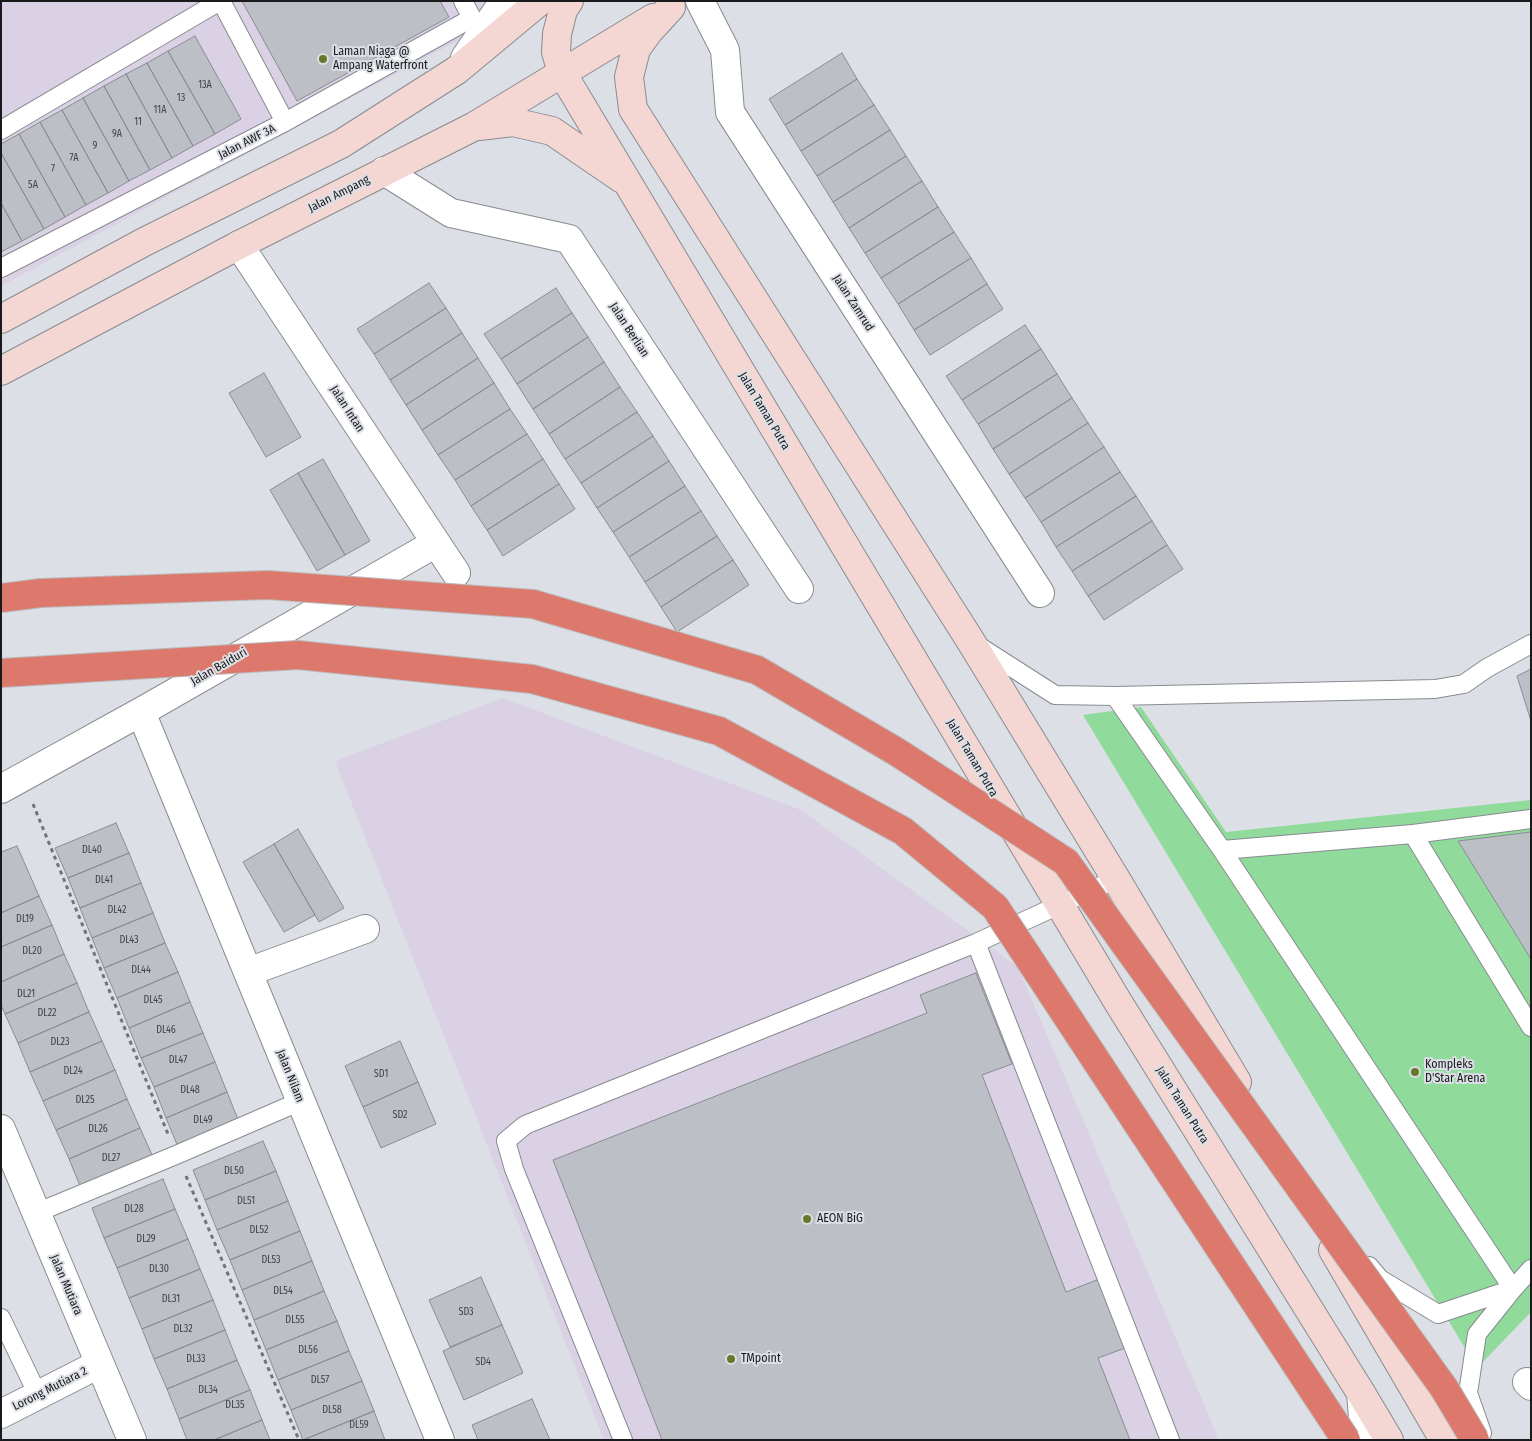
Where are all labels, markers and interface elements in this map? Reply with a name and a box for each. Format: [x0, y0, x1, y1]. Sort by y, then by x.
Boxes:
place label: Laman Niaga @ Ampang Waterfront [333, 45, 428, 73]
marker: Laman Niaga @ Ampang Waterfront [317, 53, 329, 65]
house number: 13A [198, 79, 212, 91]
house number: 13 [177, 92, 185, 104]
house number: 11A [154, 104, 166, 116]
house number: 11 [134, 116, 142, 128]
street label: Jalan AWF 3A [216, 121, 278, 163]
house number: 9A [112, 128, 122, 140]
house number: 9 [93, 140, 97, 152]
house number: 7A [69, 152, 79, 164]
house number: 7 [51, 163, 55, 175]
street label: Jalan Ampang [306, 172, 372, 216]
house number: 5A [28, 179, 38, 191]
street label: Jalan Zamrud [829, 272, 877, 334]
street label: Jalan Berlian [606, 300, 652, 360]
street label: Jalan Taman Putra [735, 370, 793, 452]
street label: Jalan Intan [327, 383, 367, 435]
street label: Jalan Baiduri [188, 645, 250, 689]
street label: Jalan Taman Putra [943, 717, 1001, 799]
house number: DL40 [82, 844, 102, 856]
house number: DL41 [95, 874, 113, 886]
house number: DL42 [108, 904, 126, 916]
house number: DL19 [16, 913, 34, 925]
house number: DL43 [119, 934, 139, 946]
house number: DL20 [22, 945, 42, 957]
house number: DL44 [131, 964, 151, 976]
house number: DL21 [17, 988, 35, 1000]
house number: DL45 [143, 994, 163, 1006]
house number: DL22 [38, 1007, 56, 1019]
house number: DL46 [156, 1024, 176, 1036]
house number: DL23 [50, 1036, 70, 1048]
street label: Jalan Nilam [273, 1047, 307, 1105]
house number: DL47 [169, 1054, 187, 1066]
place label: Kompleks D'Star Arena [1425, 1058, 1485, 1086]
street label: Jalan Taman Putra [1153, 1064, 1211, 1146]
house number: DL24 [63, 1065, 83, 1077]
marker: Kompleks D'Star Arena [1409, 1066, 1421, 1078]
house number: SD1 [374, 1068, 388, 1080]
house number: DL48 [180, 1084, 200, 1096]
house number: DL25 [75, 1094, 95, 1106]
house number: SD2 [393, 1109, 407, 1121]
house number: DL49 [193, 1114, 213, 1126]
house number: DL26 [88, 1123, 108, 1135]
house number: DL27 [102, 1152, 120, 1164]
house number: DL50 [224, 1165, 244, 1177]
house number: DL51 [237, 1195, 255, 1207]
house number: DL28 [124, 1203, 144, 1215]
place label: AEON BiG [817, 1212, 863, 1226]
marker: AEON BiG [801, 1213, 813, 1225]
house number: DL52 [249, 1224, 269, 1236]
house number: DL29 [136, 1233, 156, 1245]
street label: Jalan Mutiara [47, 1253, 85, 1317]
house number: DL53 [261, 1254, 281, 1266]
house number: DL30 [149, 1263, 169, 1275]
house number: DL54 [273, 1285, 293, 1297]
house number: DL31 [162, 1293, 180, 1305]
house number: SD3 [458, 1306, 474, 1318]
house number: DL55 [285, 1314, 305, 1326]
house number: DL32 [173, 1323, 193, 1335]
house number: DL56 [298, 1344, 318, 1356]
place label: TMpoint [741, 1352, 781, 1366]
house number: DL33 [186, 1353, 206, 1365]
marker: TMpoint [725, 1353, 737, 1365]
house number: SD4 [475, 1356, 491, 1368]
street label: Lorong Mutiara 2 [10, 1364, 90, 1414]
house number: DL57 [311, 1374, 329, 1386]
house number: DL34 [198, 1384, 218, 1396]
house number: DL35 [225, 1399, 245, 1411]
house number: DL58 [322, 1404, 342, 1416]
house number: DL59 [349, 1419, 369, 1431]

